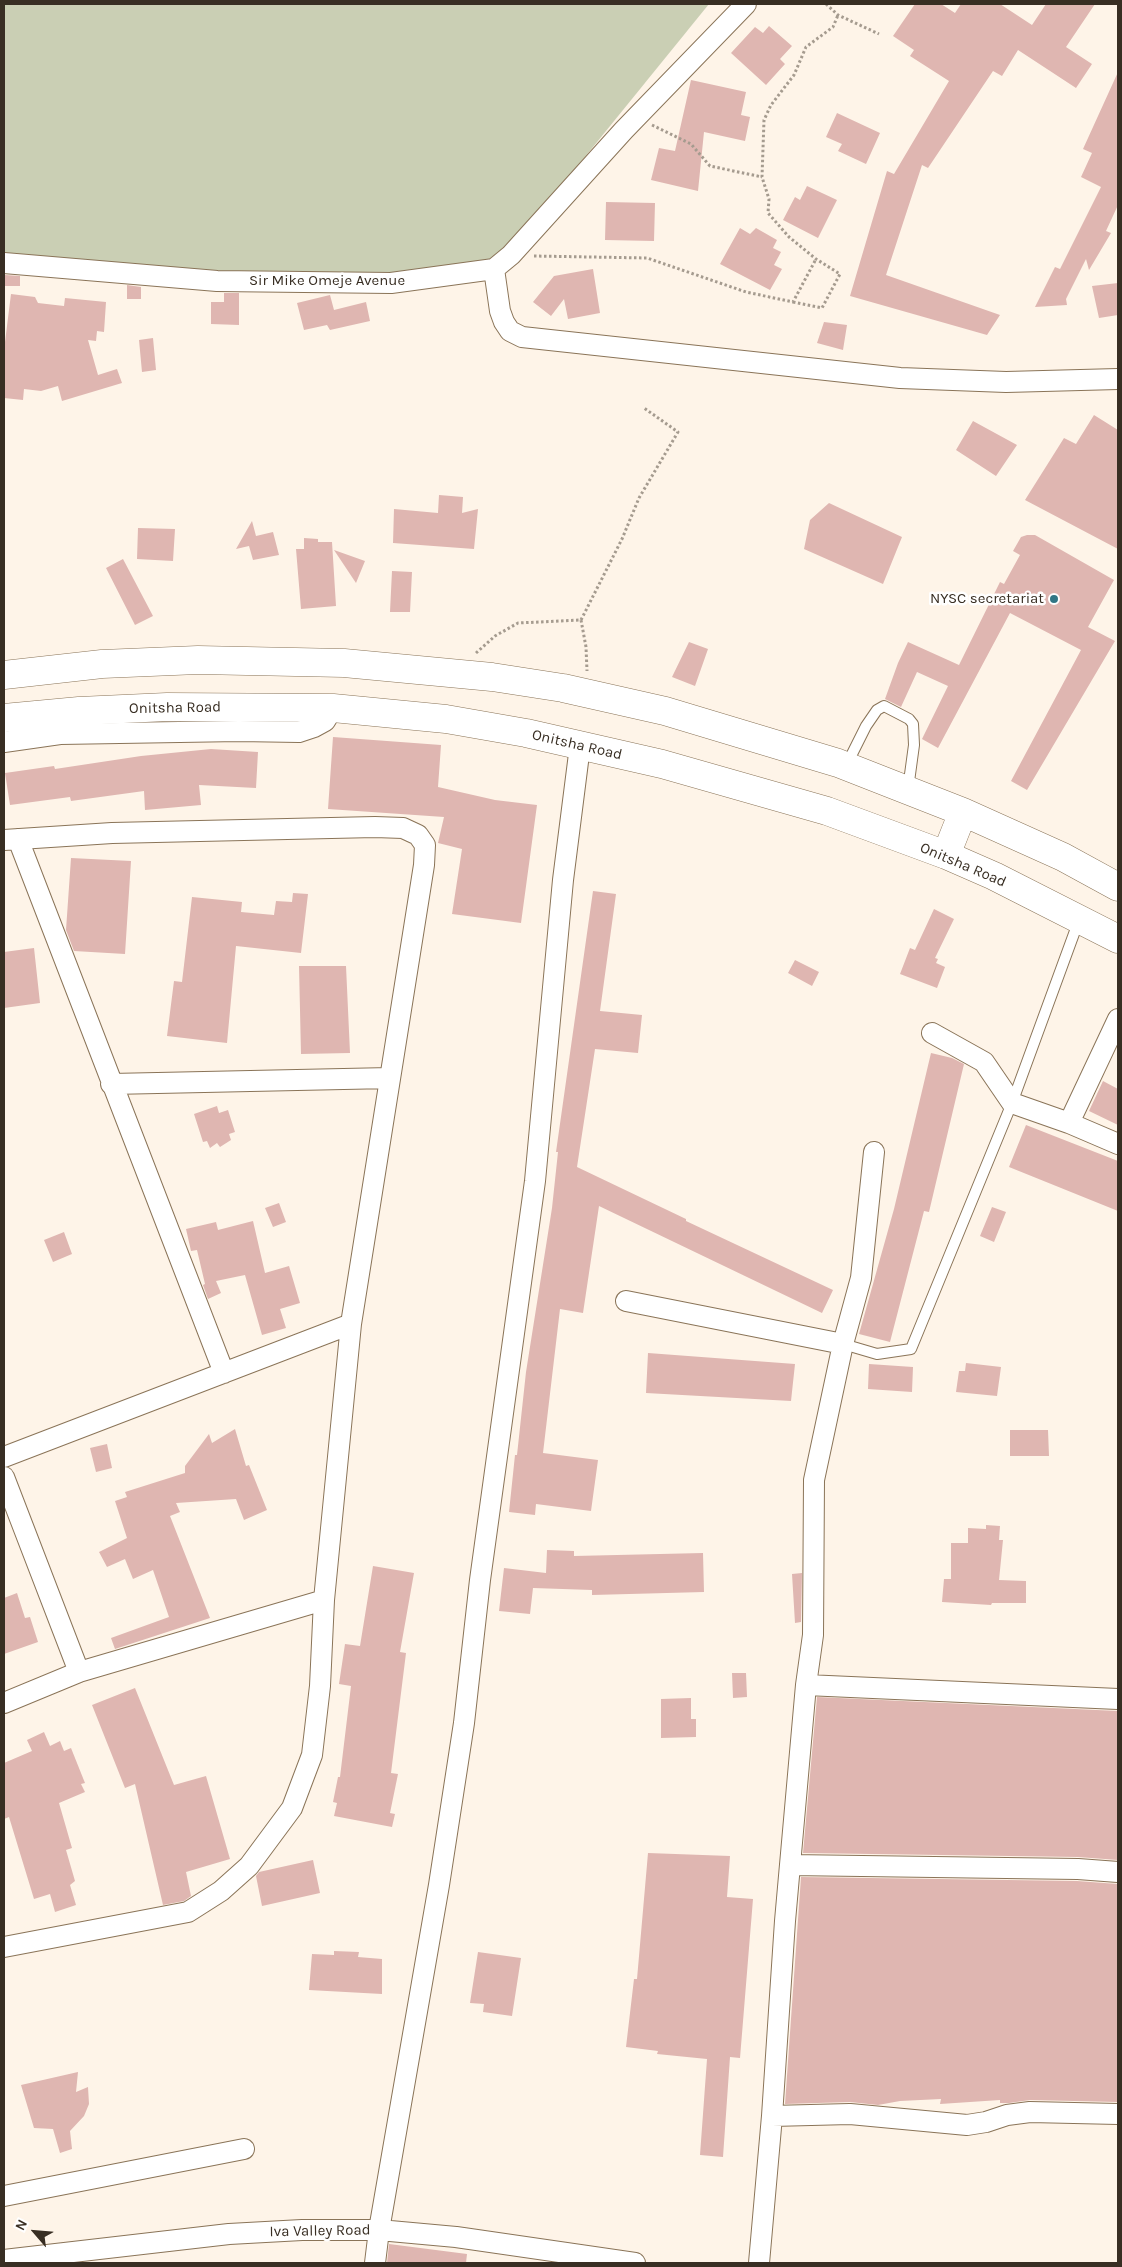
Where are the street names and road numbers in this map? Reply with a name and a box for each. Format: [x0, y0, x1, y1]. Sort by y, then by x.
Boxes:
street label: Sir Mike Omeje Avenue [249, 272, 405, 290]
street label: Onitsha Road [129, 698, 221, 718]
street label: Onitsha Road [530, 726, 624, 764]
street label: Onitsha Road [917, 839, 1009, 891]
street label: Iva Valley Road [269, 2221, 371, 2241]

